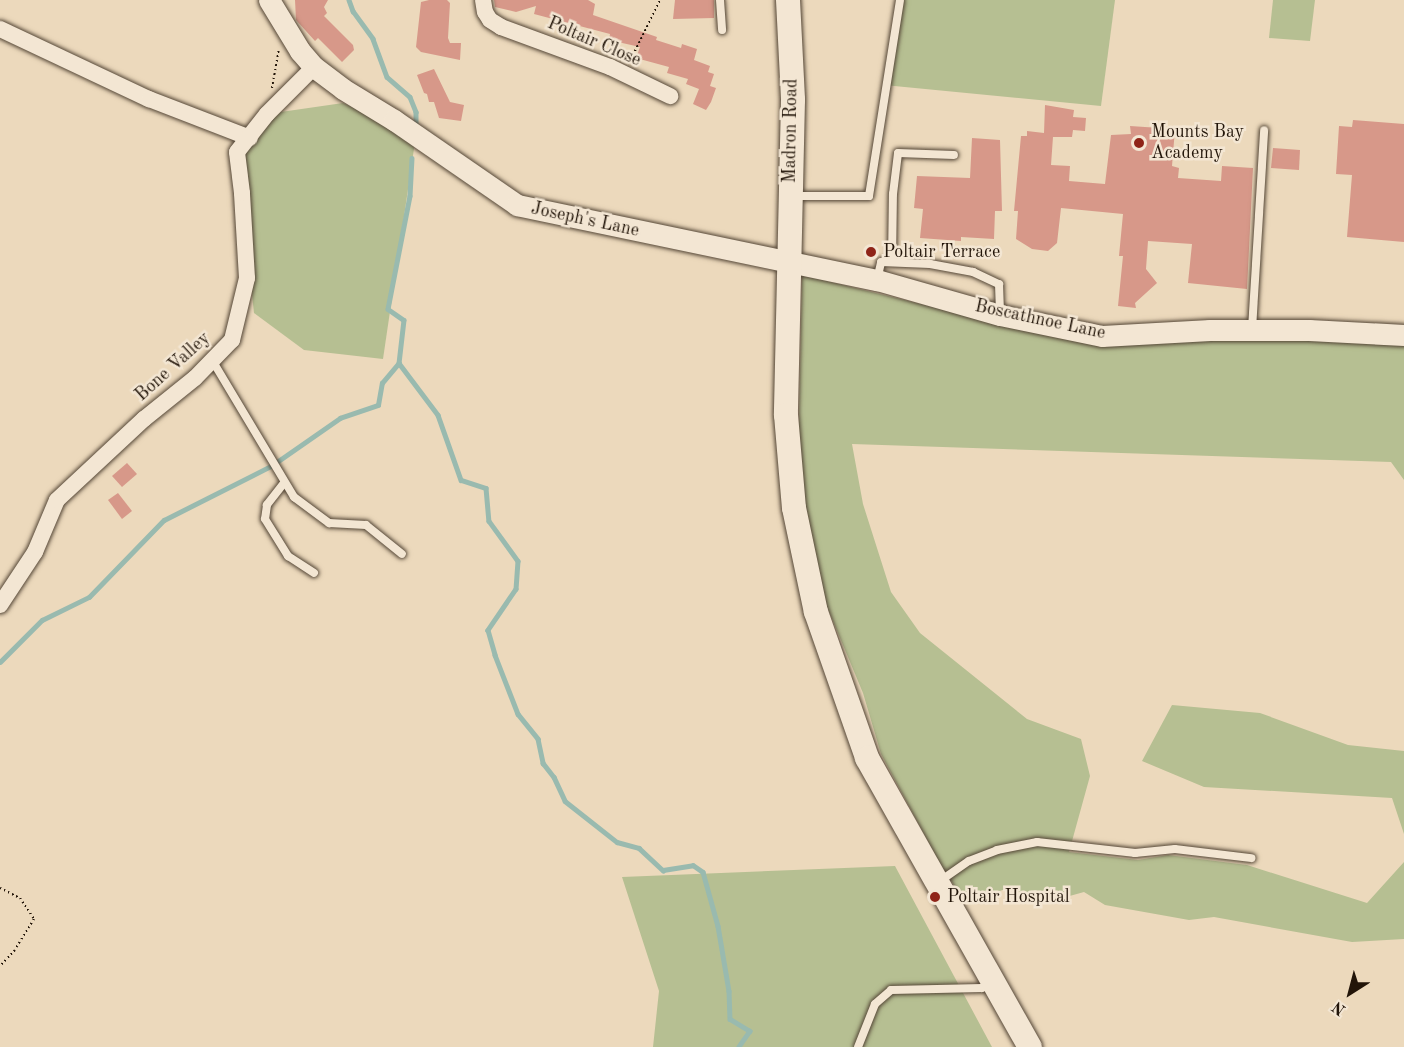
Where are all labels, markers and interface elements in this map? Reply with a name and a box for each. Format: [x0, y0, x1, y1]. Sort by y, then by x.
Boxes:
street label: Poltair Close [544, 13, 644, 71]
street label: Madron Road [779, 79, 803, 183]
place label: Mounts Bay Academy [1151, 122, 1244, 164]
marker: Mounts Bay Academy [1132, 136, 1146, 150]
street label: Joseph's Lane [529, 198, 641, 242]
place label: Poltair Terrace [883, 241, 1000, 263]
marker: Poltair Terrace [864, 245, 878, 259]
street label: Boscathnoe Lane [973, 296, 1107, 344]
street label: Bone Valley [131, 328, 215, 406]
place label: Poltair Hospital [947, 886, 1070, 908]
marker: Poltair Hospital [928, 890, 942, 904]
north arrow [1320, 963, 1380, 1023]
text: N [1330, 997, 1349, 1018]

